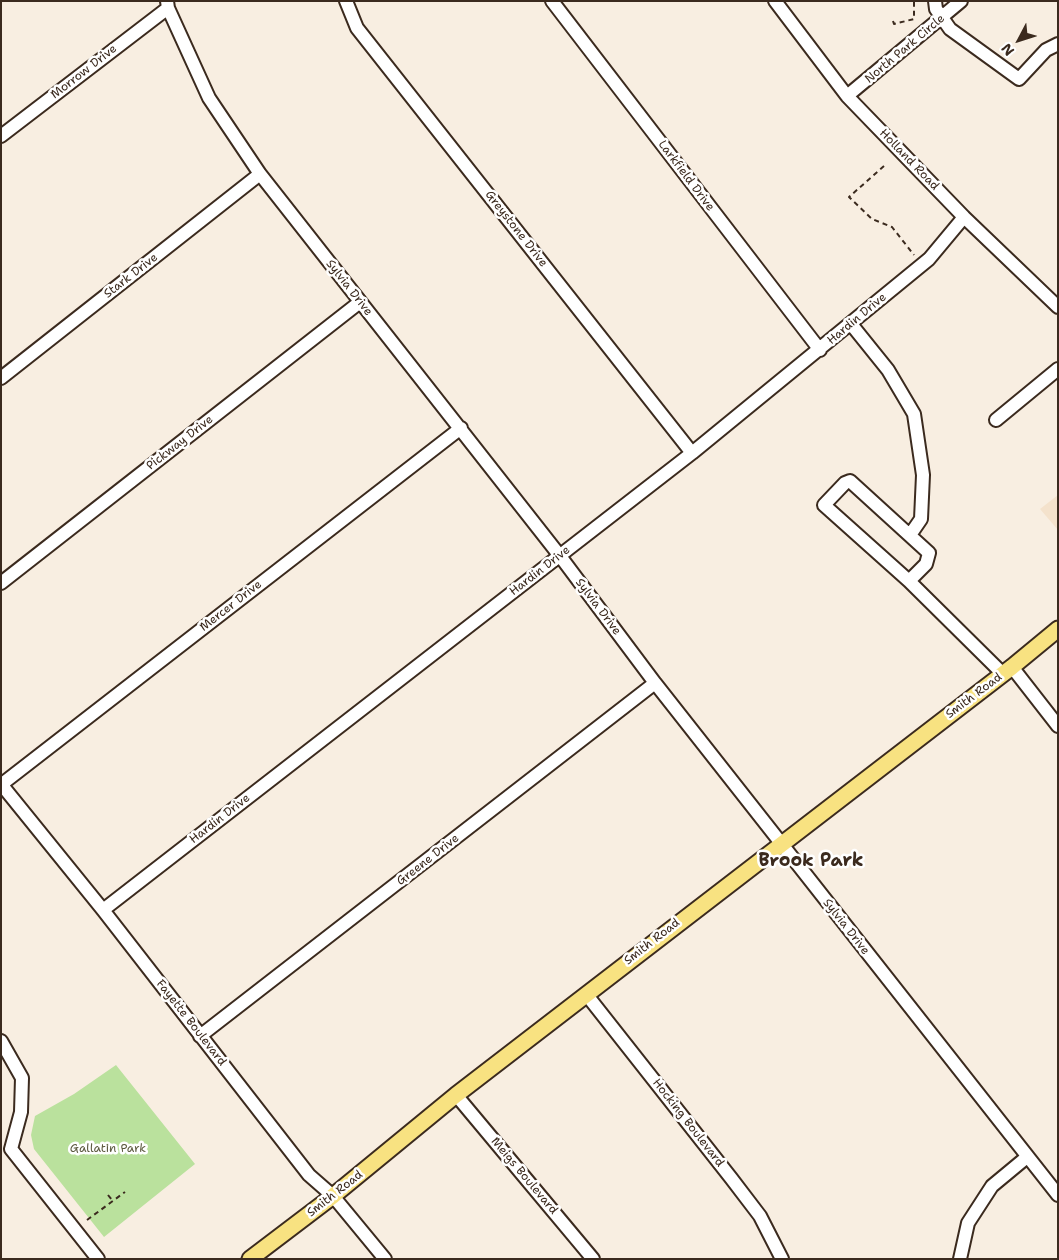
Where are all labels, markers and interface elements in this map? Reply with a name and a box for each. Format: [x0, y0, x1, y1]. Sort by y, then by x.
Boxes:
street label: North Park Circle [862, 11, 948, 87]
north arrow [994, 15, 1044, 65]
text: N [997, 40, 1018, 60]
street label: Morrow Drive [48, 42, 120, 102]
street label: Holland Road [876, 126, 942, 194]
street label: Larkfield Drive [655, 138, 717, 214]
street label: Greystone Drive [482, 188, 550, 270]
street label: Stark Drive [101, 250, 161, 302]
street label: Sylvia Drive [323, 257, 375, 319]
street label: Hardin Drive [825, 290, 889, 348]
street label: Pickway Drive [144, 413, 216, 473]
street label: Hardin Drive [507, 543, 573, 599]
street label: Sylvia Drive [572, 576, 624, 638]
street label: Mercer Drive [197, 577, 265, 635]
street label: Smith Road [943, 670, 1005, 722]
street label: Hardin Drive [187, 791, 253, 847]
street label: Greene Drive [394, 831, 462, 889]
district label: Brook Park [758, 850, 864, 872]
street label: Sylvia Drive [820, 896, 872, 958]
street label: Smith Road [621, 916, 683, 968]
street label: Fayette Boulevard [153, 977, 229, 1069]
street label: Hocking Boulevard [649, 1076, 727, 1170]
street label: Meigs Boulevard [488, 1135, 560, 1217]
park label: Gallatin Park [70, 1142, 146, 1156]
street label: Smith Road [304, 1168, 366, 1220]

